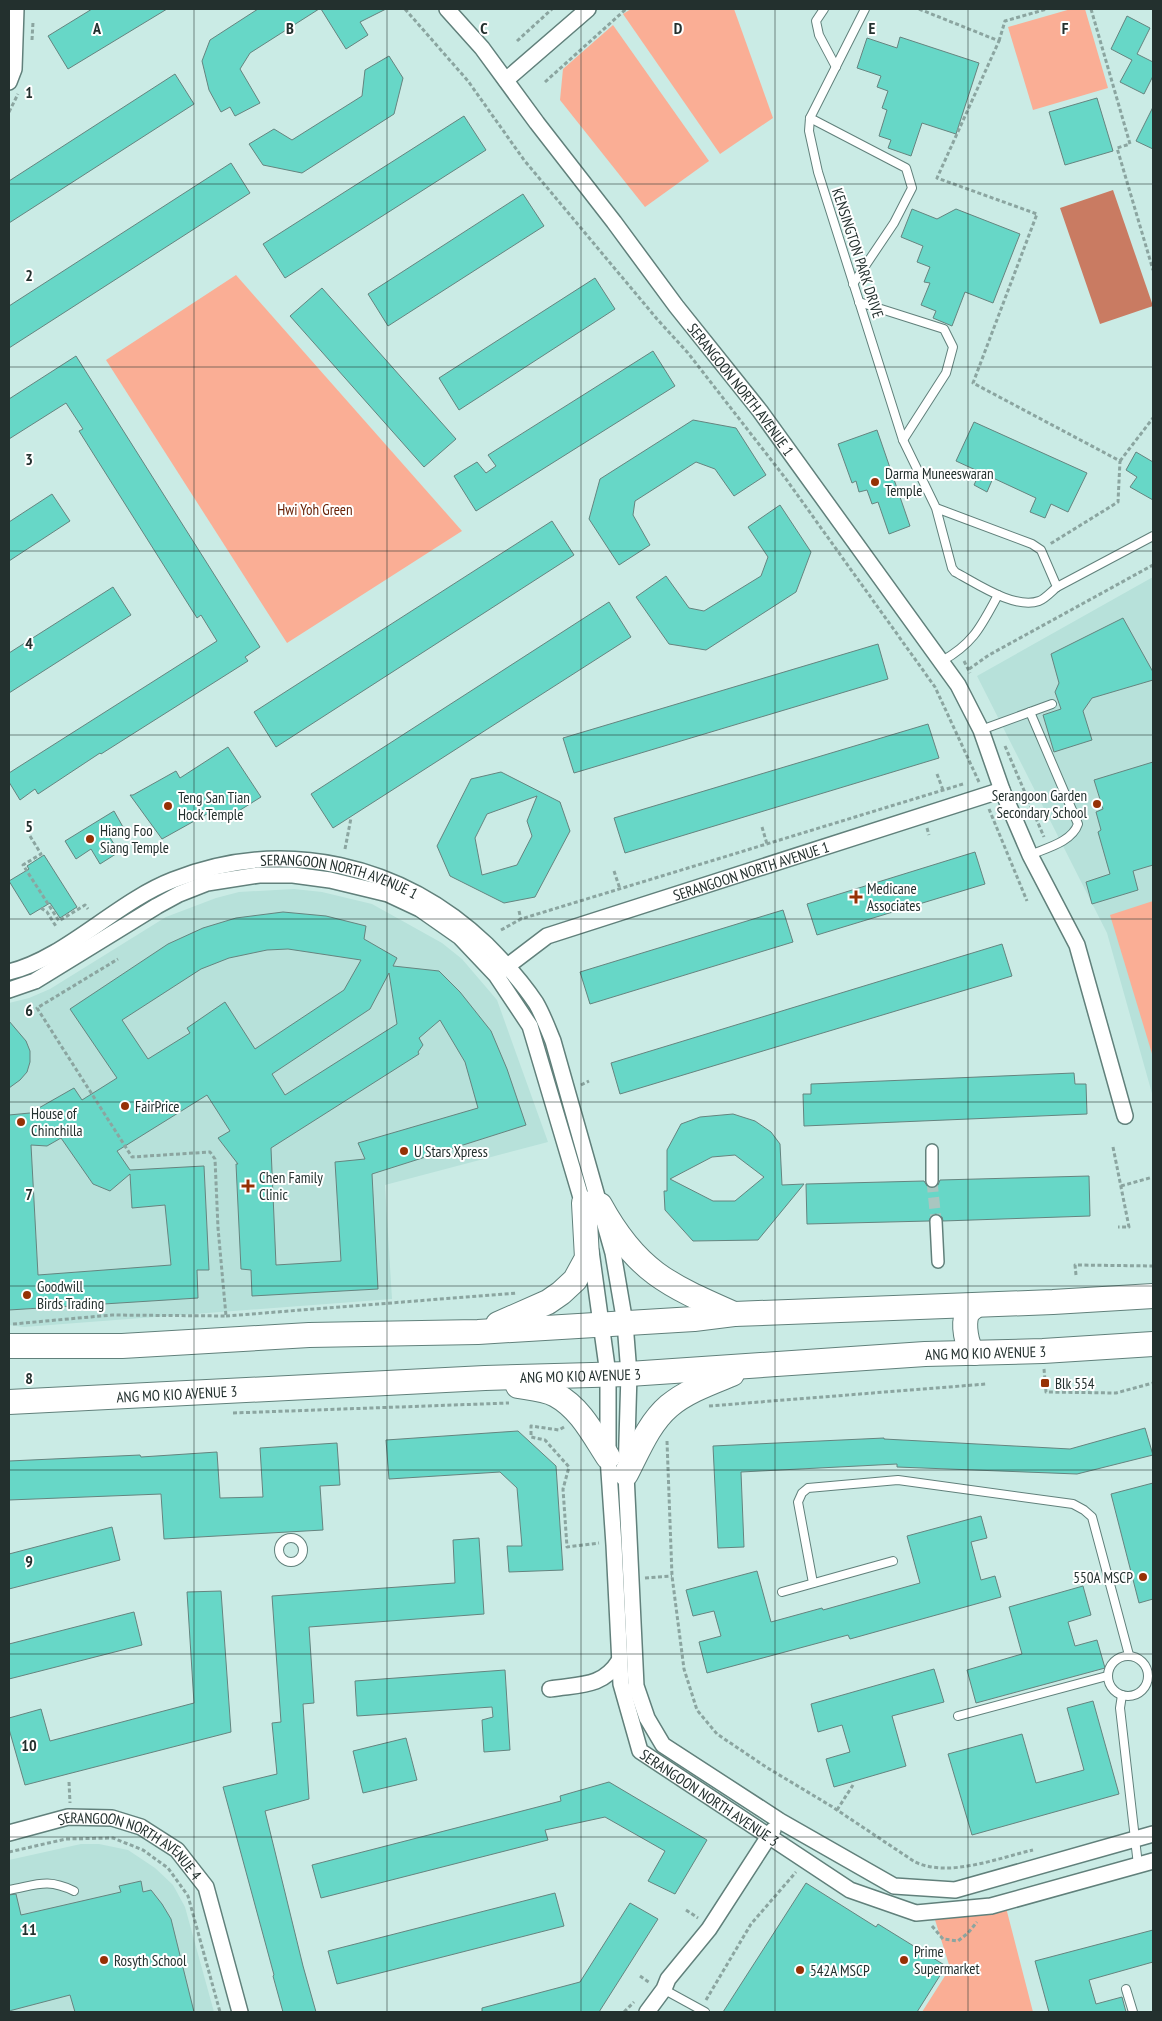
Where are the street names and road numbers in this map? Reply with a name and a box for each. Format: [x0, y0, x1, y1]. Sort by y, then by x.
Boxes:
street label: KENSINGTON PARK DRIVE [828, 186, 888, 320]
street label: SERANGOON NORTH AVENUE 1 [684, 319, 799, 459]
street label: SERANGOON NORTH AVENUE 1 [671, 837, 831, 904]
street label: SERANGOON NORTH AVENUE 1 [260, 850, 421, 903]
street label: ANG MO KIO AVENUE 3 [925, 1341, 1046, 1363]
street label: ANG MO KIO AVENUE 3 [520, 1364, 641, 1387]
street label: ANG MO KIO AVENUE 3 [116, 1381, 238, 1406]
street label: SERANGOON NORTH AVENUE 3 [637, 1744, 783, 1850]
street label: SERANGOON NORTH AVENUE 4 [55, 1807, 206, 1884]

